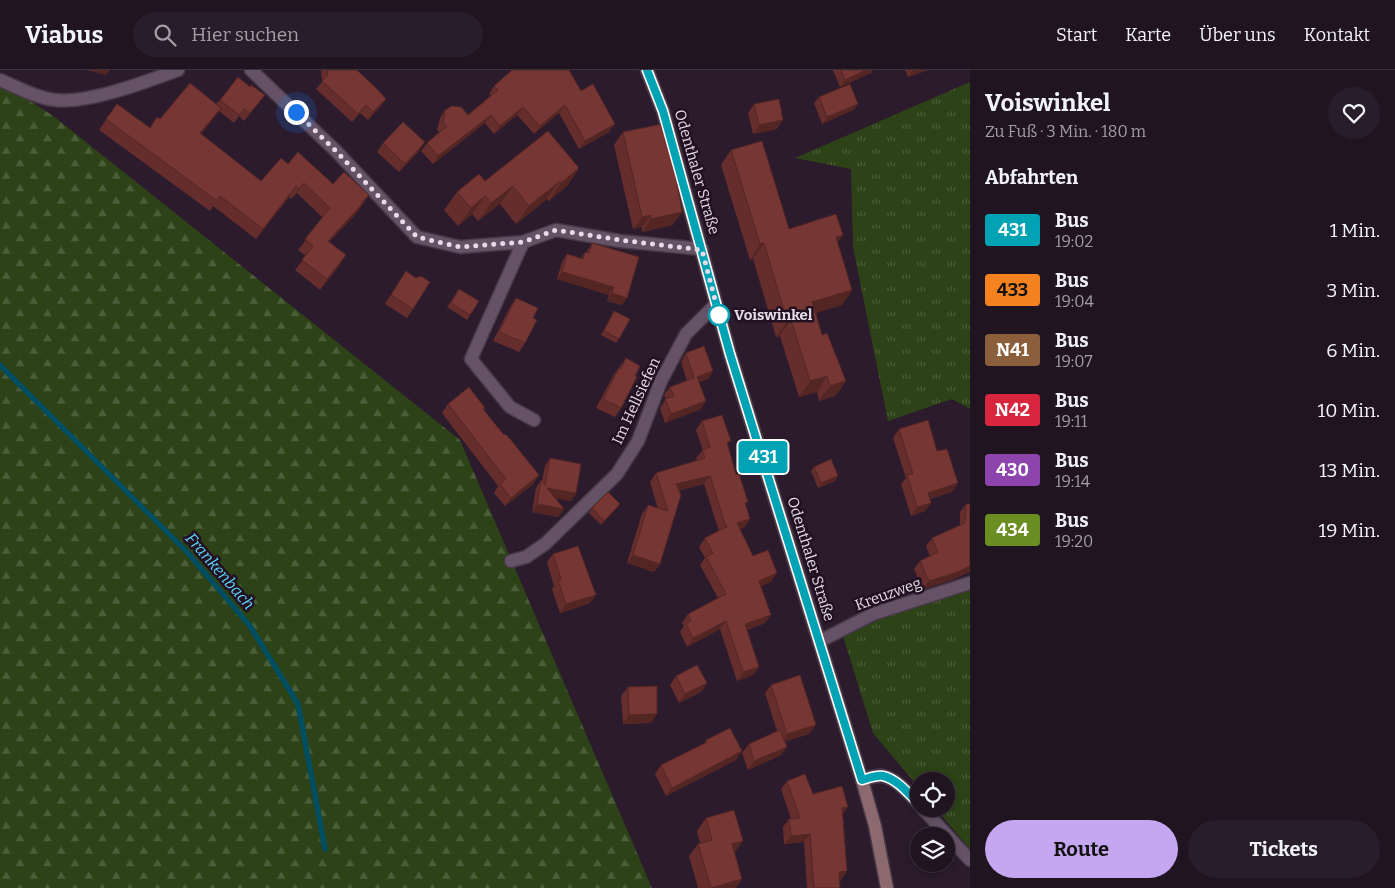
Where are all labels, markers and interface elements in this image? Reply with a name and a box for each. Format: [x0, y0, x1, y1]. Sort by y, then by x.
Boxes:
search box [133, 12, 483, 57]
text: Viabus [25, 21, 103, 49]
icon: search [151, 21, 179, 49]
text: Hier suchen [191, 23, 299, 46]
text: Start [1056, 24, 1097, 46]
text: Karte [1125, 24, 1171, 46]
text: Über uns [1199, 24, 1276, 46]
text: Kontakt [1304, 24, 1370, 46]
button: heart [1328, 87, 1380, 139]
text: Voiswinkel [985, 89, 1111, 117]
your location [284, 100, 309, 125]
street label: Odenthaler Straße [671, 107, 723, 237]
text: Zu Fuß · 3 Min. · 180 m [985, 122, 1146, 141]
text: Abfahrten [985, 166, 1078, 189]
text: Bus [1055, 209, 1089, 232]
text: 431 [998, 219, 1027, 241]
text: 1 Min. [1330, 219, 1380, 242]
text: 19:02 [1055, 232, 1093, 251]
text: Bus [1055, 269, 1089, 292]
text: 433 [997, 279, 1028, 301]
text: 3 Min. [1327, 279, 1380, 302]
text: 19:04 [1055, 292, 1094, 311]
marker: Voiswinkel [708, 304, 730, 326]
place label: Voiswinkel [734, 306, 813, 324]
text: Bus [1055, 329, 1089, 352]
text: N41 [996, 339, 1029, 361]
text: 6 Min. [1326, 339, 1380, 362]
text: 19:07 [1055, 352, 1093, 371]
street label: Im Hellsiefen [608, 354, 664, 447]
text: Bus [1055, 389, 1089, 412]
text: N42 [995, 399, 1030, 421]
text: 10 Min. [1318, 399, 1380, 422]
text: 19:11 [1055, 412, 1087, 431]
line badge: 431 [734, 441, 792, 473]
text: 431 [748, 446, 778, 468]
text: Bus [1055, 449, 1089, 472]
text: 430 [996, 459, 1029, 481]
text: 13 Min. [1319, 459, 1380, 482]
text: 19:14 [1055, 472, 1090, 491]
street label: Odenthaler Straße [784, 495, 838, 623]
text: Bus [1055, 509, 1089, 532]
text: 434 [996, 519, 1029, 541]
text: 19 Min. [1319, 519, 1380, 542]
water label: Frankenbach [182, 529, 258, 613]
text: 19:20 [1055, 532, 1093, 551]
street label: Kreuzweg [852, 574, 924, 614]
map controls [910, 772, 955, 872]
button: locate [910, 772, 955, 817]
button: Route [985, 820, 1178, 878]
button: Tickets [1188, 820, 1380, 878]
button: layers [910, 827, 955, 872]

